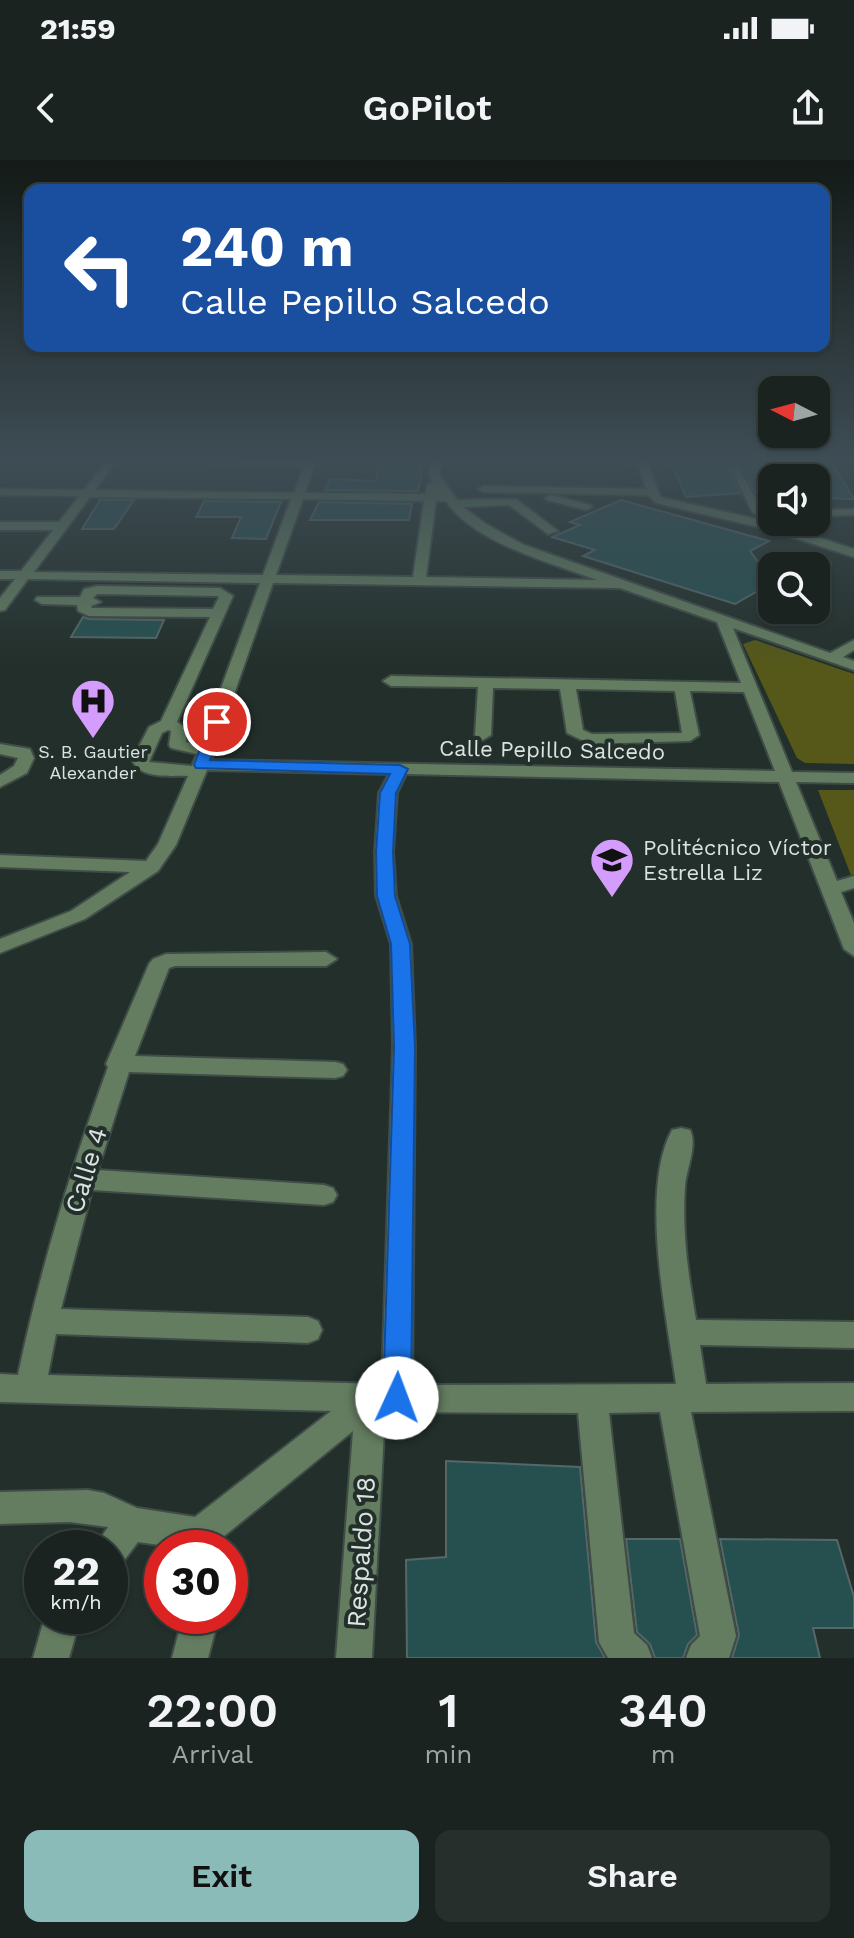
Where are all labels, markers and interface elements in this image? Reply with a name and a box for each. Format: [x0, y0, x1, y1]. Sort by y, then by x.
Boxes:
text: 21:59 [40, 11, 116, 46]
icon: back [24, 86, 68, 130]
icon: share [786, 86, 830, 130]
text: GoPilot [362, 87, 492, 129]
text: 240 m [180, 214, 354, 280]
icon: left [48, 216, 152, 320]
text: Calle Pepillo Salcedo [180, 281, 550, 323]
north arrow [758, 376, 830, 448]
map controls [758, 376, 830, 624]
button: sound [758, 464, 830, 536]
button: search [758, 552, 830, 624]
hospital icon: S. B. Gautier Alexander [69, 677, 117, 740]
pin [183, 688, 251, 756]
icon: arrive [195, 700, 239, 744]
street label: Calle Pepillo Salcedo [439, 736, 665, 764]
place label: S. B. Gautier Alexander [38, 741, 148, 783]
place label: Politécnico Víctor Estrella Liz [643, 835, 832, 885]
school or university icon: Politécnico Víctor Estrella Liz [588, 836, 636, 899]
street label: Calle 4 [59, 1123, 113, 1217]
position arrow [355, 1356, 439, 1440]
street label: Respaldo 18 [341, 1476, 381, 1628]
speed limit sign: 30 [144, 1530, 248, 1634]
text: 22 [52, 1548, 100, 1595]
text: km/h [50, 1590, 102, 1614]
text: 22:00 [146, 1682, 278, 1739]
text: 1 [439, 1682, 458, 1739]
text: 340 [619, 1682, 708, 1739]
text: Arrival [172, 1739, 253, 1769]
text: min [425, 1739, 472, 1769]
text: m [651, 1739, 676, 1769]
button: Exit [24, 1830, 419, 1922]
button: Share [435, 1830, 830, 1922]

